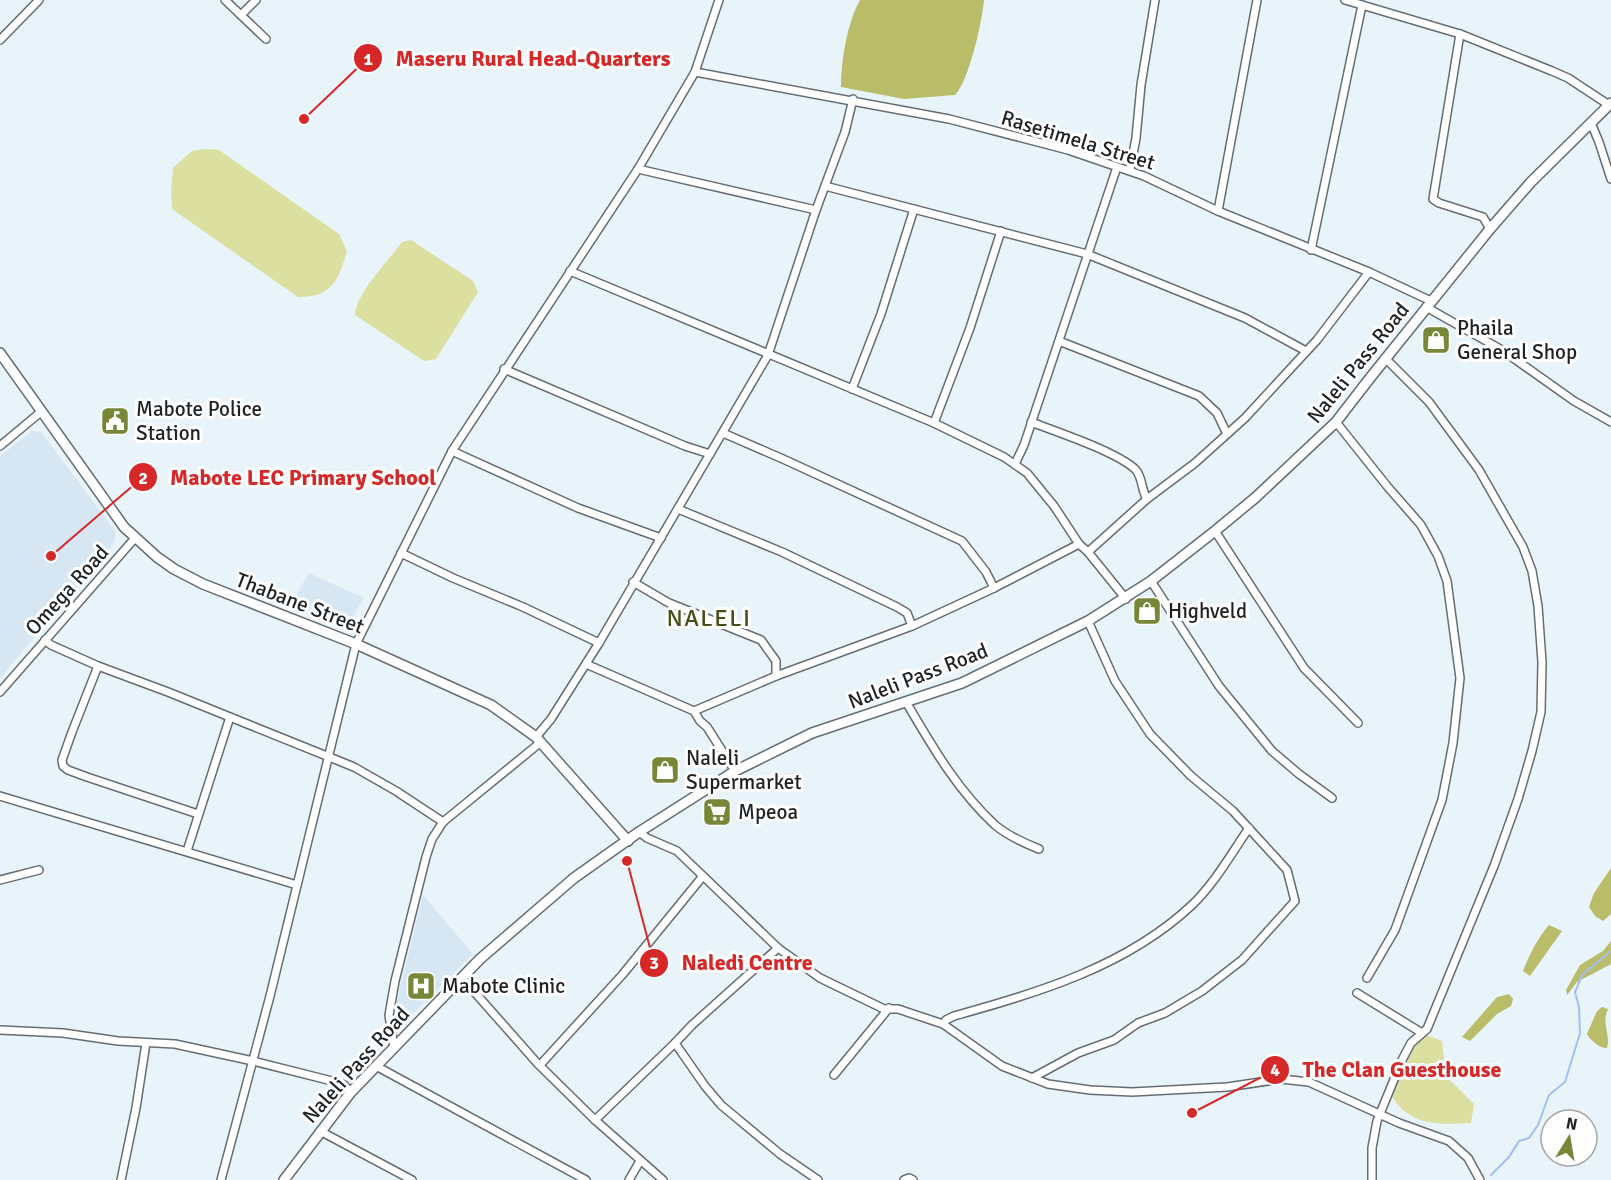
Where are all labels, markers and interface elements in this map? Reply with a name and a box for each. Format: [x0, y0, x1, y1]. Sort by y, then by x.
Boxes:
callout: Maseru Rural Head-Quarters [353, 38, 683, 78]
text: Maseru Rural Head-Quarters [395, 45, 671, 72]
text: 1 [363, 48, 373, 70]
street label: Rasetimela Street [998, 104, 1158, 176]
street label: Naleli Pass Road [1301, 297, 1415, 429]
place label: Phaila General Shop [1457, 315, 1577, 365]
shop icon: Phaila General Shop [1420, 324, 1452, 356]
place label: Mabote Police Station [136, 396, 262, 446]
public building icon: Mabote Police Station [99, 405, 131, 437]
callout: Mabote LEC Primary School [128, 457, 448, 497]
text: Mabote LEC Primary School [170, 464, 436, 491]
text: 2 [138, 467, 148, 489]
street label: Omega Road [20, 540, 114, 640]
street label: Thabane Street [232, 567, 368, 639]
shop icon: Highveld [1131, 595, 1163, 627]
place label: Highveld [1168, 598, 1247, 624]
district label: NALELI [666, 603, 752, 633]
street label: Naleli Pass Road [844, 637, 992, 715]
place label: Naleli Supermarket [686, 745, 802, 795]
shop icon: Naleli Supermarket [649, 754, 681, 786]
supermarket icon: Mpeoa [701, 796, 733, 828]
place label: Mpeoa [738, 799, 798, 825]
callout: Naledi Centre [639, 943, 824, 983]
text: Naledi Centre [681, 949, 813, 976]
text: 3 [649, 952, 659, 974]
hospital icon: Mabote Clinic [405, 970, 437, 1002]
place label: Mabote Clinic [442, 973, 565, 999]
street label: Naleli Pass Road [297, 1001, 415, 1129]
callout: The Clan Guesthouse [1260, 1050, 1513, 1090]
text: The Clan Guesthouse [1303, 1056, 1502, 1083]
text: 4 [1270, 1059, 1280, 1081]
north arrow [1539, 1108, 1599, 1168]
text: N [1564, 1113, 1579, 1135]

